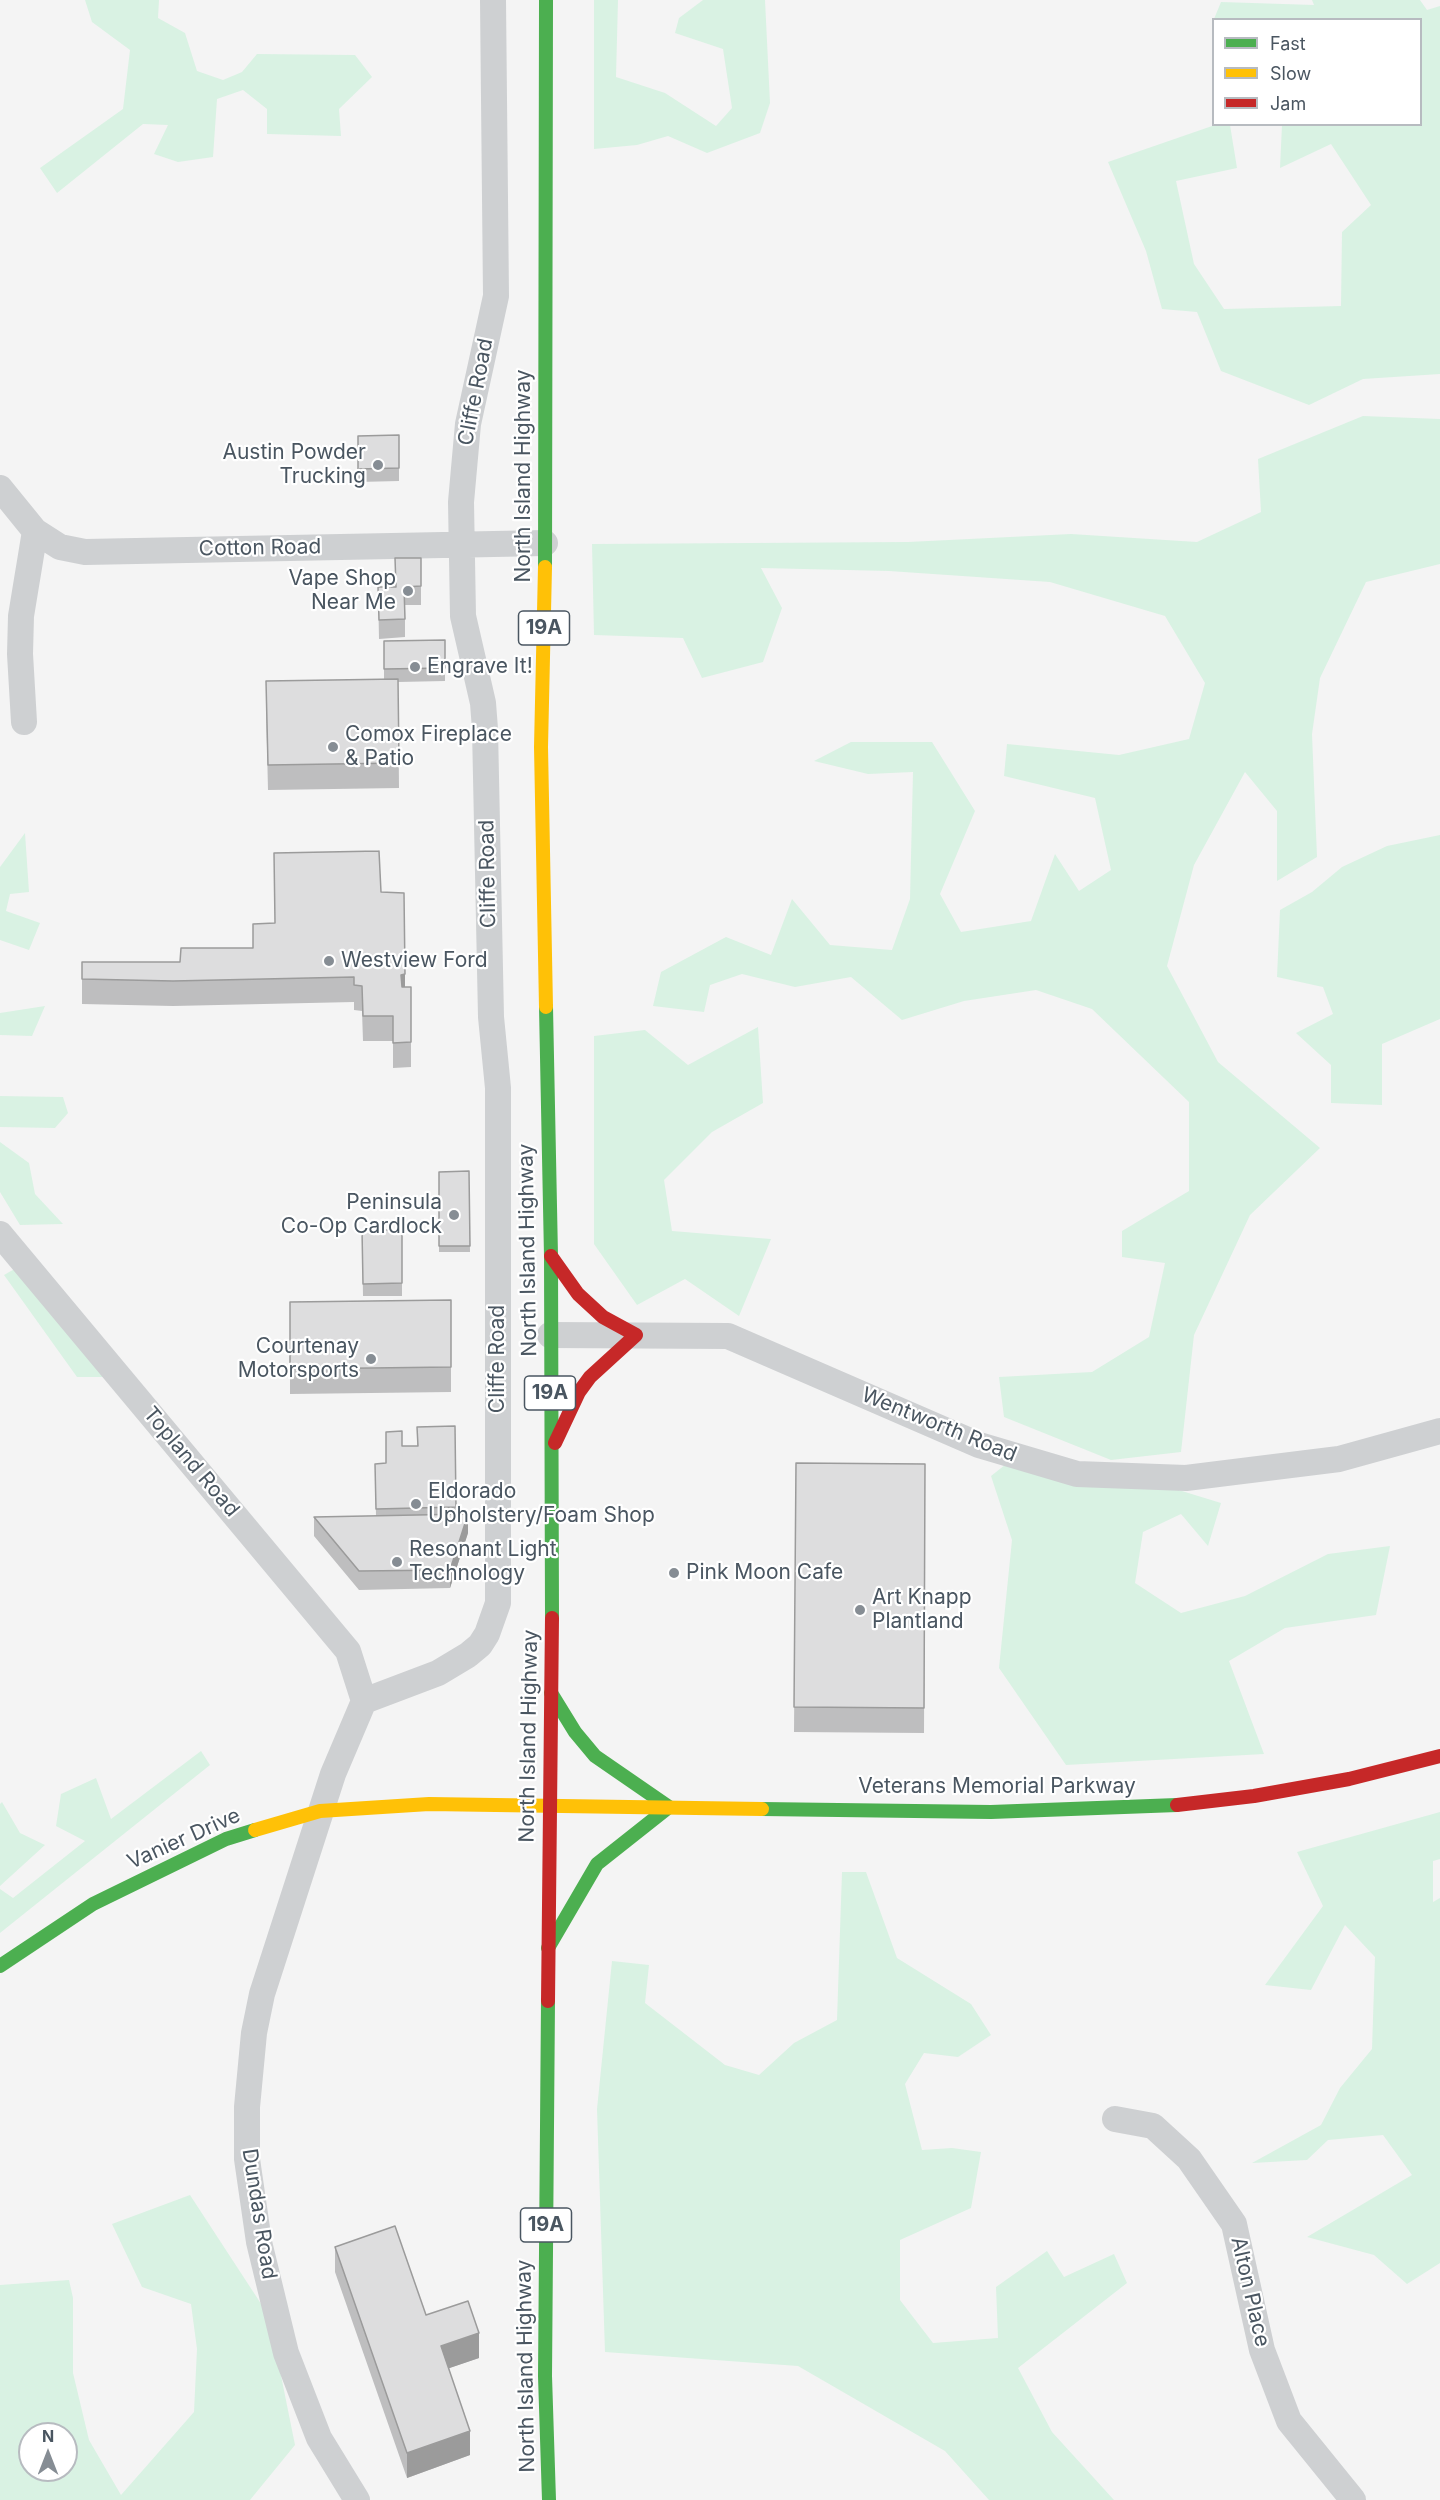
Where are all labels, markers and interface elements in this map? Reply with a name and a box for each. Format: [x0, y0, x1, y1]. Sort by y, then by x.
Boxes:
legend [1212, 18, 1422, 126]
text: Fast [1270, 33, 1306, 54]
text: Slow [1270, 63, 1311, 84]
text: Jam [1270, 93, 1306, 114]
street label: Cliffe Road [453, 336, 499, 448]
street label: North Island Highway [511, 369, 537, 583]
place label: Austin Powder Trucking [222, 440, 366, 490]
marker: Austin Powder Trucking [371, 458, 385, 472]
street label: Cotton Road [199, 534, 321, 562]
place label: Vape Shop Near Me [288, 566, 396, 616]
marker: Vape Shop Near Me [401, 584, 415, 598]
road number: 19A [518, 611, 570, 645]
place label: Engrave It! [427, 654, 533, 680]
marker: Engrave It! [408, 660, 422, 674]
place label: Comox Fireplace & Patio [345, 722, 512, 772]
marker: Comox Fireplace & Patio [326, 740, 340, 754]
street label: Cliffe Road [474, 820, 502, 928]
place label: Westview Ford [341, 948, 488, 974]
marker: Westview Ford [322, 954, 336, 968]
street label: North Island Highway [514, 1143, 542, 1357]
place label: Peninsula Co-Op Cardlock [281, 1190, 442, 1240]
marker: Peninsula Co-Op Cardlock [447, 1208, 461, 1222]
street label: Cliffe Road [485, 1305, 511, 1413]
place label: Courtenay Motorsports [238, 1334, 359, 1384]
marker: Courtenay Motorsports [364, 1352, 378, 1366]
road number: 19A [524, 1376, 576, 1410]
street label: Wentworth Road [858, 1382, 1020, 1468]
street label: Topland Road [138, 1402, 244, 1522]
place label: Eldorado Upholstery/Foam Shop [428, 1479, 655, 1529]
marker: Eldorado Upholstery/Foam Shop [409, 1497, 423, 1511]
place label: Resonant Light Technology [409, 1537, 557, 1587]
marker: Resonant Light Technology [390, 1555, 404, 1569]
place label: Pink Moon Cafe [686, 1560, 843, 1586]
marker: Pink Moon Cafe [667, 1566, 681, 1580]
place label: Art Knapp Plantland [872, 1585, 972, 1635]
marker: Art Knapp Plantland [853, 1603, 867, 1617]
street label: North Island Highway [515, 1629, 543, 1843]
street label: Veterans Memorial Parkway [858, 1774, 1136, 1800]
street label: Vanier Drive [124, 1803, 244, 1875]
street label: Dundas Road [236, 2147, 282, 2281]
road number: 19A [520, 2208, 572, 2242]
street label: Alton Place [1225, 2235, 1275, 2349]
street label: North Island Highway [512, 2259, 540, 2473]
north arrow [18, 2422, 78, 2482]
text: N [42, 2426, 54, 2446]

